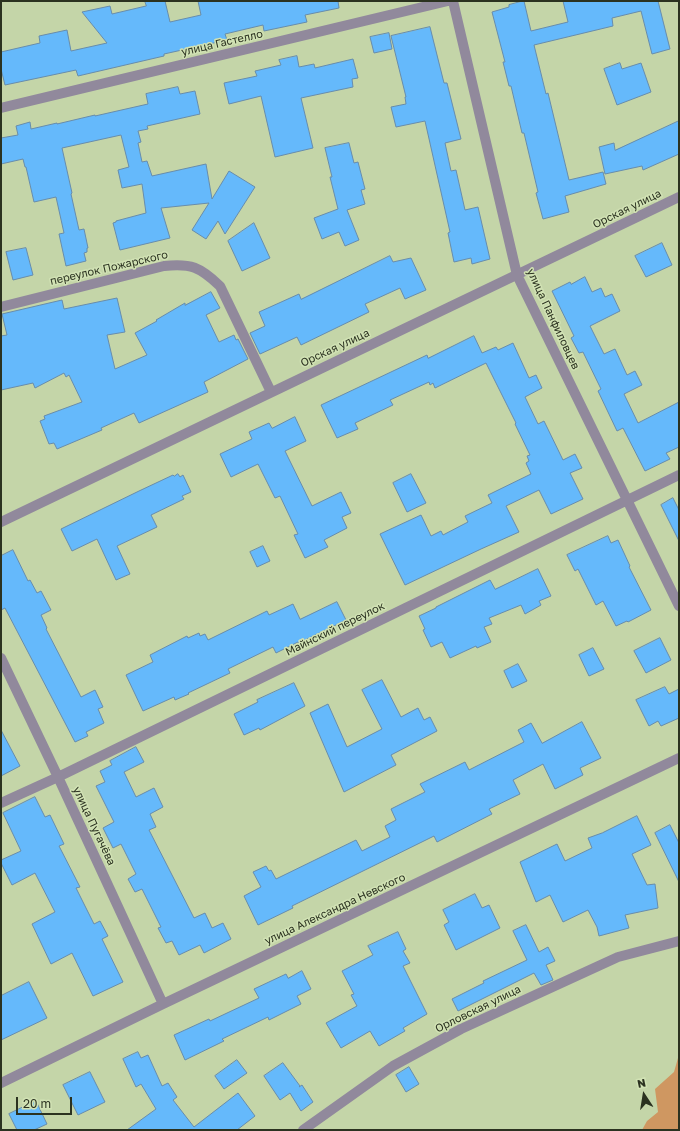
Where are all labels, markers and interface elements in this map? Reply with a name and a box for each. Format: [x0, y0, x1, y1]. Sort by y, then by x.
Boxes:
street label: улица Гастелло [180, 27, 264, 59]
street label: Орская улица [591, 187, 663, 231]
street label: переулок Пожарского [49, 248, 169, 288]
street label: улица Панфиловцев [524, 267, 582, 371]
street label: Орская улица [298, 326, 372, 370]
street label: Майнский переулок [283, 599, 387, 659]
street label: улица Пугачёва [70, 785, 118, 867]
street label: улица Александра Невского [262, 870, 408, 948]
street label: Орловская улица [433, 983, 523, 1035]
north arrow [624, 1075, 664, 1115]
text: N [636, 1076, 647, 1090]
scale bar [18, 1089, 74, 1115]
text: 20 m [23, 1096, 51, 1111]

